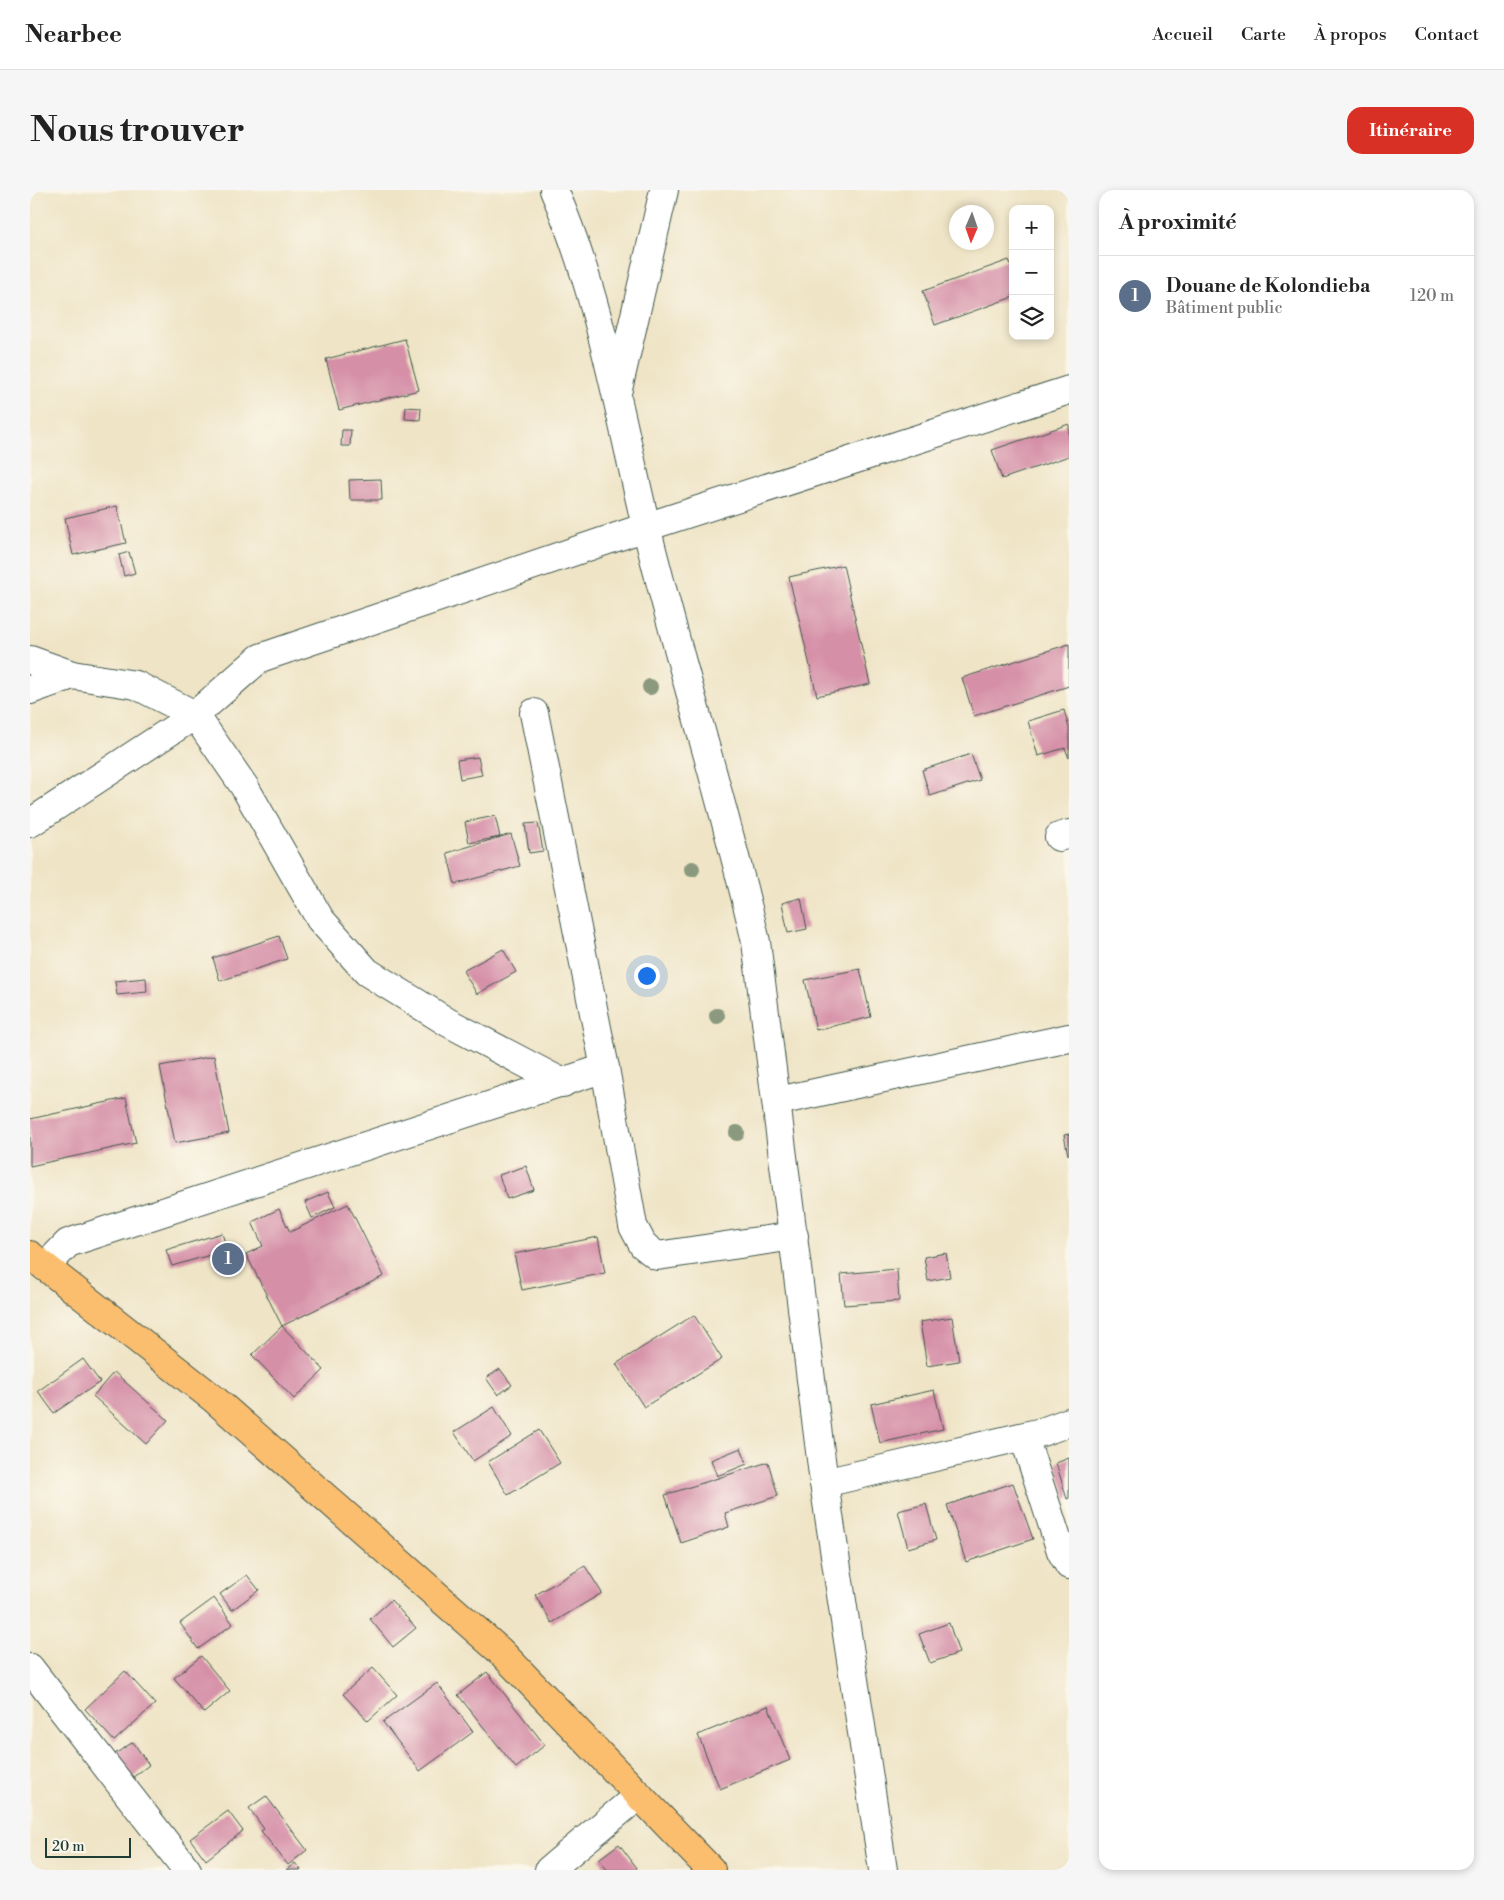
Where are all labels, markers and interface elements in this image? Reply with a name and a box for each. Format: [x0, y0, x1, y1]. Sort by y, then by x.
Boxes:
text: Nearbee [25, 20, 122, 50]
text: Accueil [1152, 23, 1213, 46]
text: Carte [1241, 23, 1286, 46]
text: À propos [1314, 23, 1387, 46]
text: Contact [1415, 23, 1479, 46]
button: Itinéraire [1347, 107, 1474, 154]
text: Nous trouver [30, 109, 245, 152]
north arrow [949, 205, 994, 250]
map controls [1009, 205, 1054, 340]
button: + [1009, 205, 1054, 250]
text: À proximité [1119, 210, 1236, 236]
button: − [1009, 250, 1054, 295]
text: Douane de Kolondieba [1166, 274, 1370, 298]
text: 1 [1131, 286, 1139, 306]
text: 120 m [1410, 286, 1454, 306]
button: layers [1009, 295, 1054, 340]
text: Bâtiment public [1166, 298, 1282, 318]
your location [634, 963, 660, 989]
pin: 1 [212, 1240, 244, 1278]
scale bar [45, 1835, 131, 1858]
text: 20 m [52, 1838, 84, 1856]

